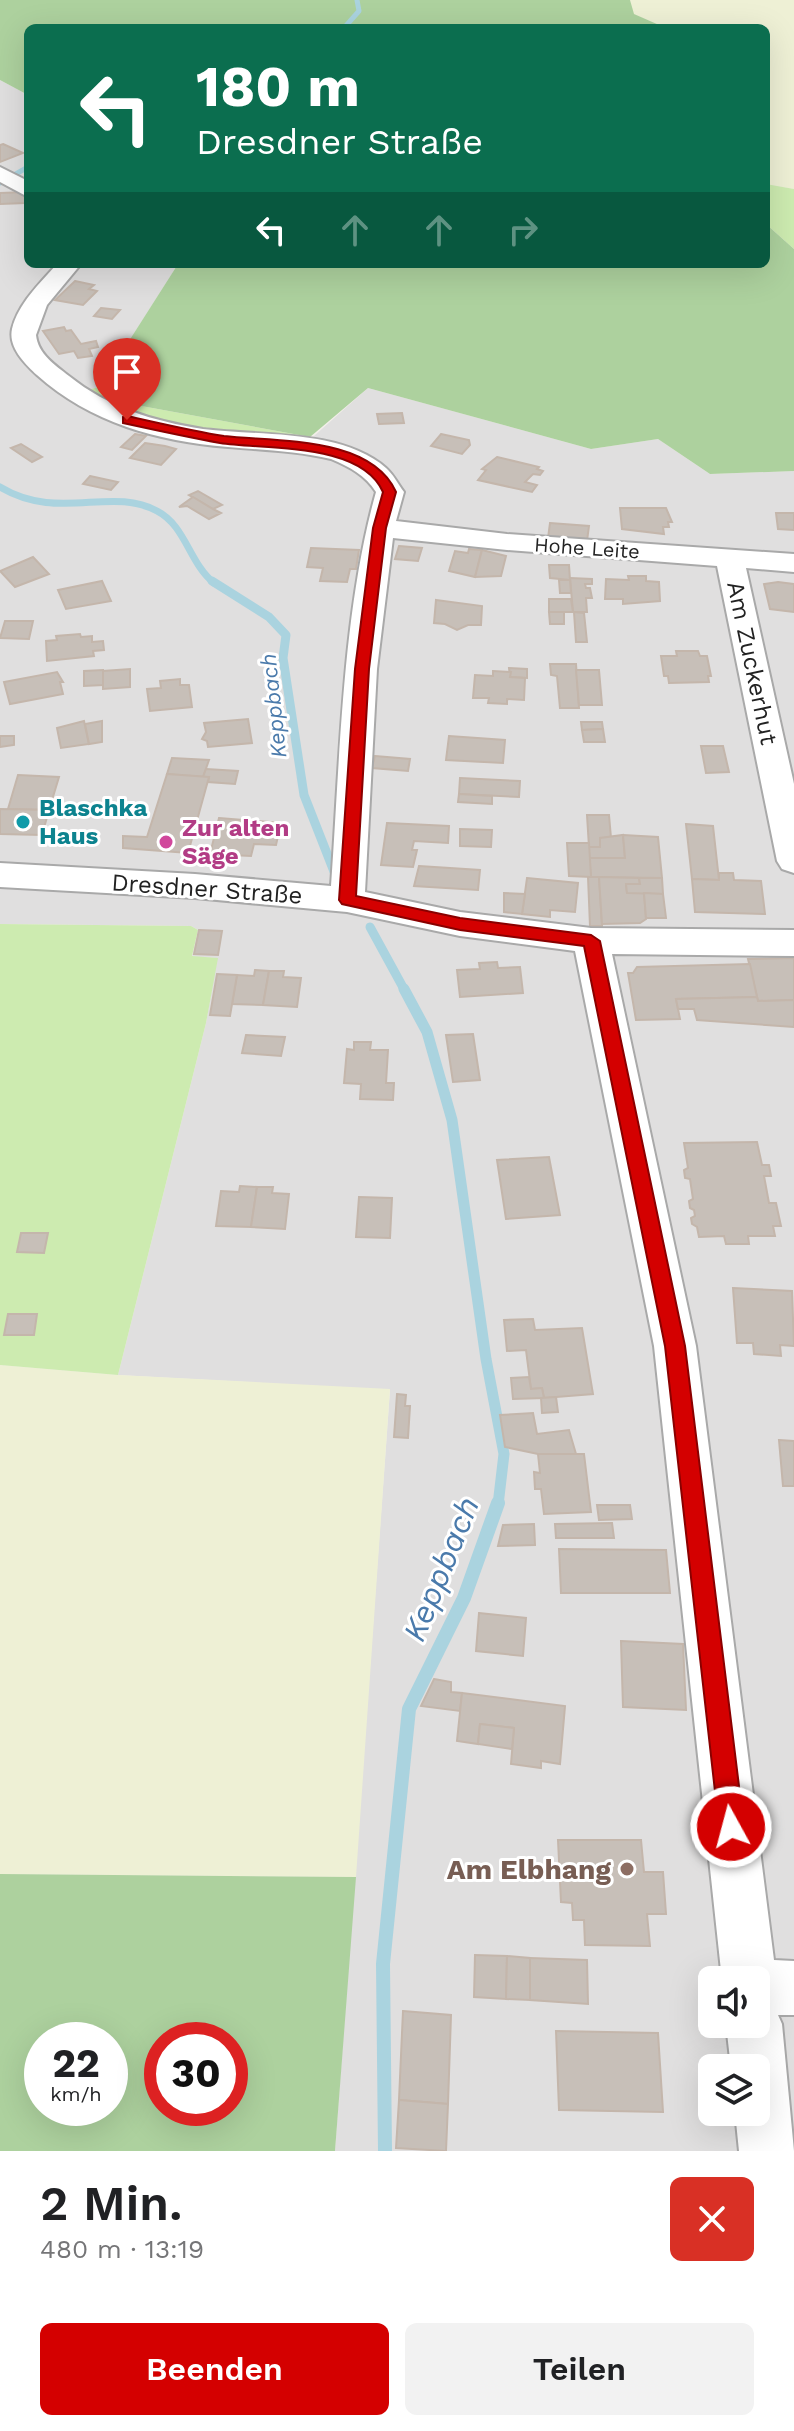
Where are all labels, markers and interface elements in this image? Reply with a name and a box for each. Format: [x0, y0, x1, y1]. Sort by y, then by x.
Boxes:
text: 180 m [196, 54, 360, 120]
icon: left [64, 56, 168, 160]
text: Dresdner Straße [196, 121, 483, 163]
icon: left [249, 208, 293, 252]
icon: ahead [333, 208, 377, 252]
icon: ahead [417, 208, 461, 252]
icon: right [501, 208, 545, 252]
pin [93, 338, 161, 420]
icon: arrive [105, 350, 149, 394]
street label: Hohe Leite [533, 532, 641, 564]
street label: Am Zuckerhut [721, 579, 783, 747]
water label: Keppbach [256, 652, 291, 759]
place label: Blaschka Haus [39, 794, 147, 850]
marker: Blaschka Haus [14, 813, 32, 831]
place label: Zur alten Säge [182, 814, 289, 870]
marker: Zur alten Säge [157, 833, 175, 851]
street label: Dresdner Straße [111, 868, 303, 910]
water label: Keppbach [395, 1491, 487, 1647]
position arrow [689, 1785, 773, 1869]
place label: Am Elbhang [447, 1853, 611, 1886]
marker: Am Elbhang [618, 1860, 636, 1878]
map controls [698, 1966, 770, 2126]
button: sound [698, 1966, 770, 2038]
speed limit sign: 30 [144, 2022, 248, 2126]
text: 22 [52, 2040, 100, 2087]
button: layers [698, 2054, 770, 2126]
text: km/h [50, 2082, 102, 2106]
text: 2 Min. [40, 2175, 183, 2232]
button: close [670, 2177, 754, 2261]
text: 480 m · 13:19 [40, 2234, 204, 2264]
button: Beenden [40, 2323, 389, 2415]
button: Teilen [405, 2323, 754, 2415]

